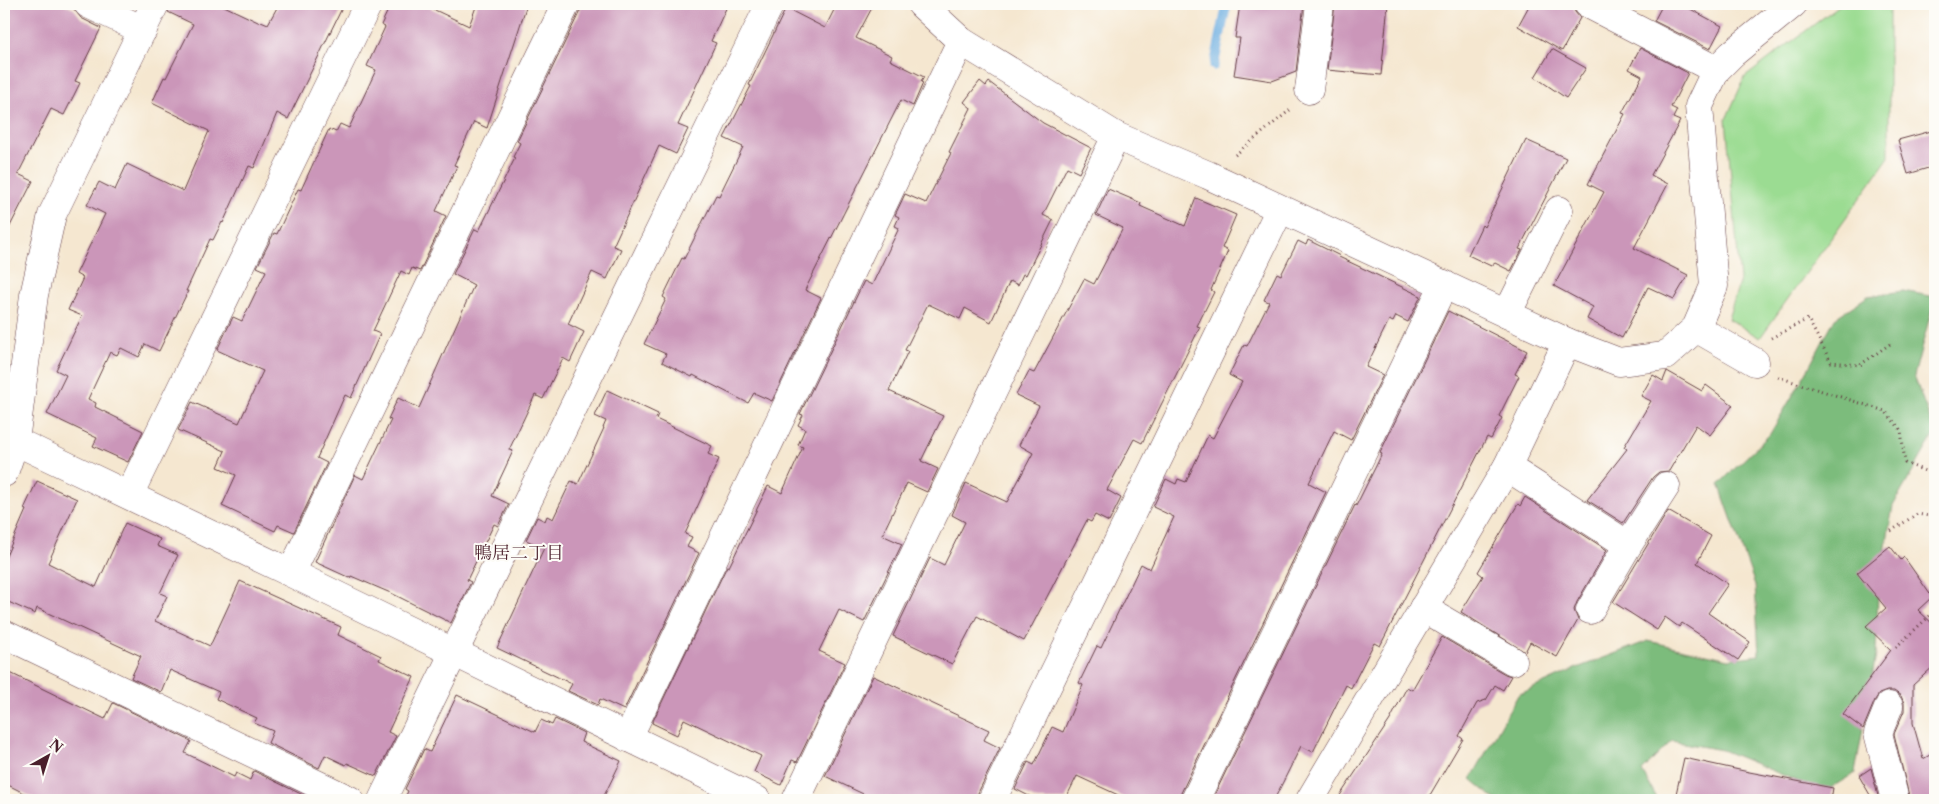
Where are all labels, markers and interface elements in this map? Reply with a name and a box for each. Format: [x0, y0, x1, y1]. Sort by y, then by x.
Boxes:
district label: 鴨居二丁目 [474, 542, 564, 564]
north arrow [22, 732, 72, 782]
text: N [46, 735, 67, 757]

